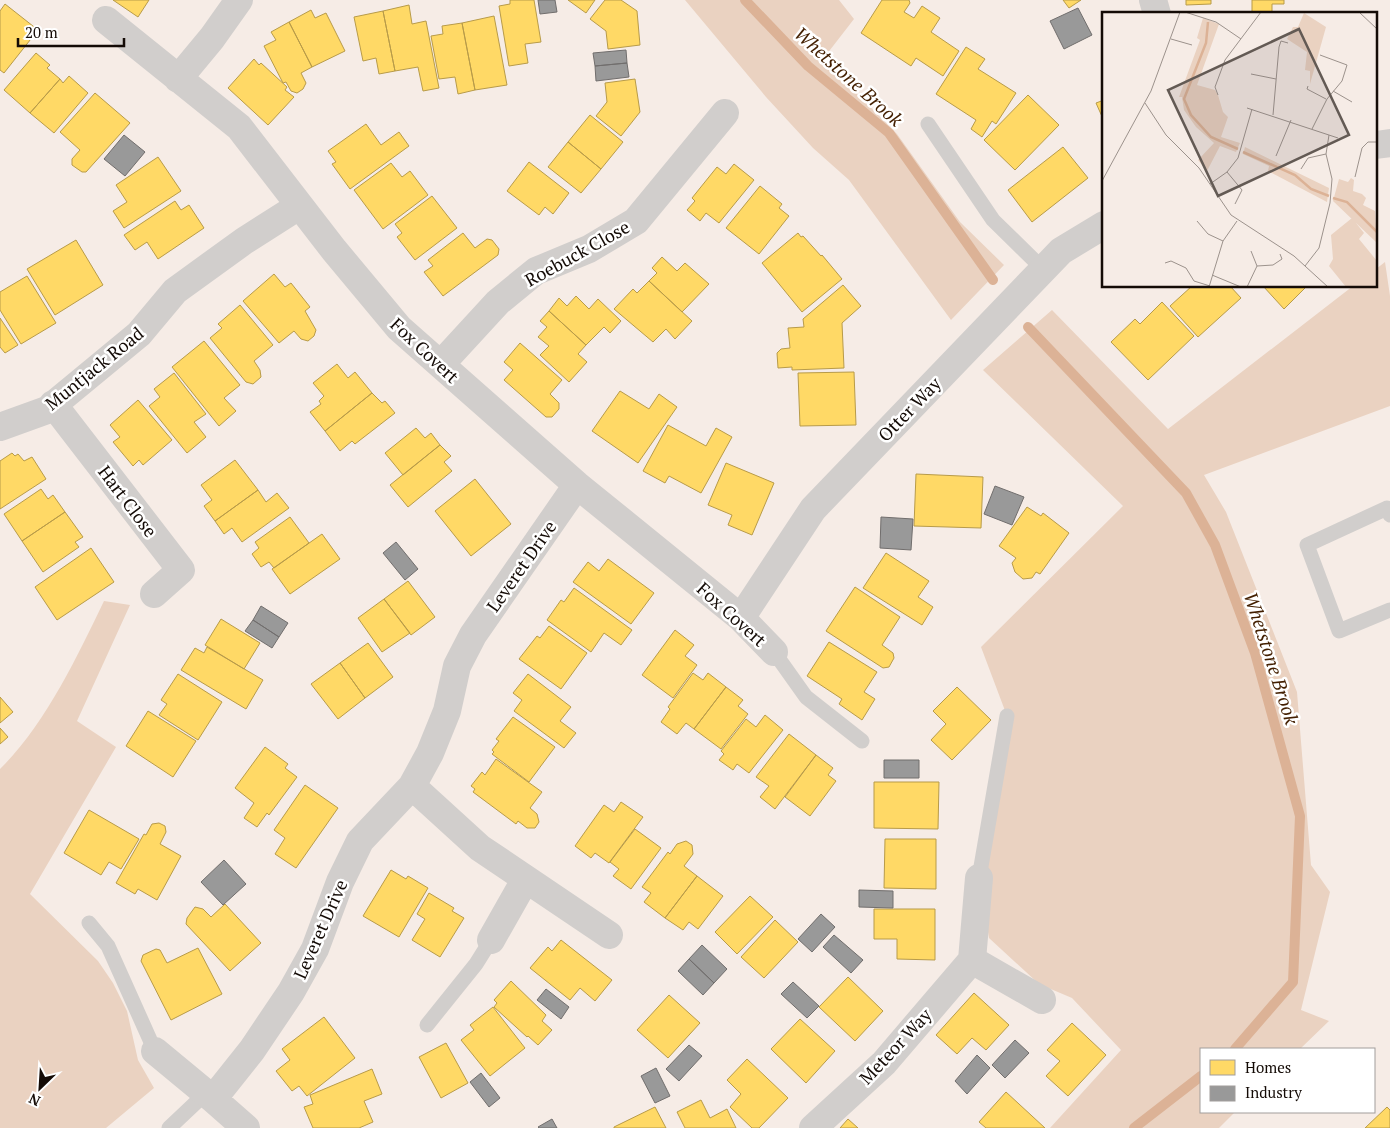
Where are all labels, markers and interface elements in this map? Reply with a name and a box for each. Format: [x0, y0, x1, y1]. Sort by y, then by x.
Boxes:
inset map [1102, 12, 1378, 288]
scale bar [18, 15, 124, 47]
water label: Whetstone Brook [789, 21, 909, 132]
text: 20 m [25, 22, 58, 42]
street label: Roebuck Close [520, 214, 634, 292]
street label: Fox Covert [386, 312, 465, 388]
street label: Muntjack Road [40, 321, 148, 415]
street label: Otter Way [872, 371, 946, 446]
street label: Hart Close [93, 460, 163, 542]
street label: Leveret Drive [481, 516, 561, 616]
street label: Fox Covert [692, 576, 772, 652]
water label: Whetstone Brook [1239, 589, 1305, 728]
street label: Leveret Drive [287, 876, 353, 982]
street label: Meteor Way [854, 1002, 937, 1089]
legend [1200, 1048, 1375, 1113]
text: Homes [1245, 1057, 1291, 1077]
north arrow [15, 1063, 65, 1113]
text: Industry [1245, 1082, 1302, 1102]
text: N [25, 1089, 43, 1111]

